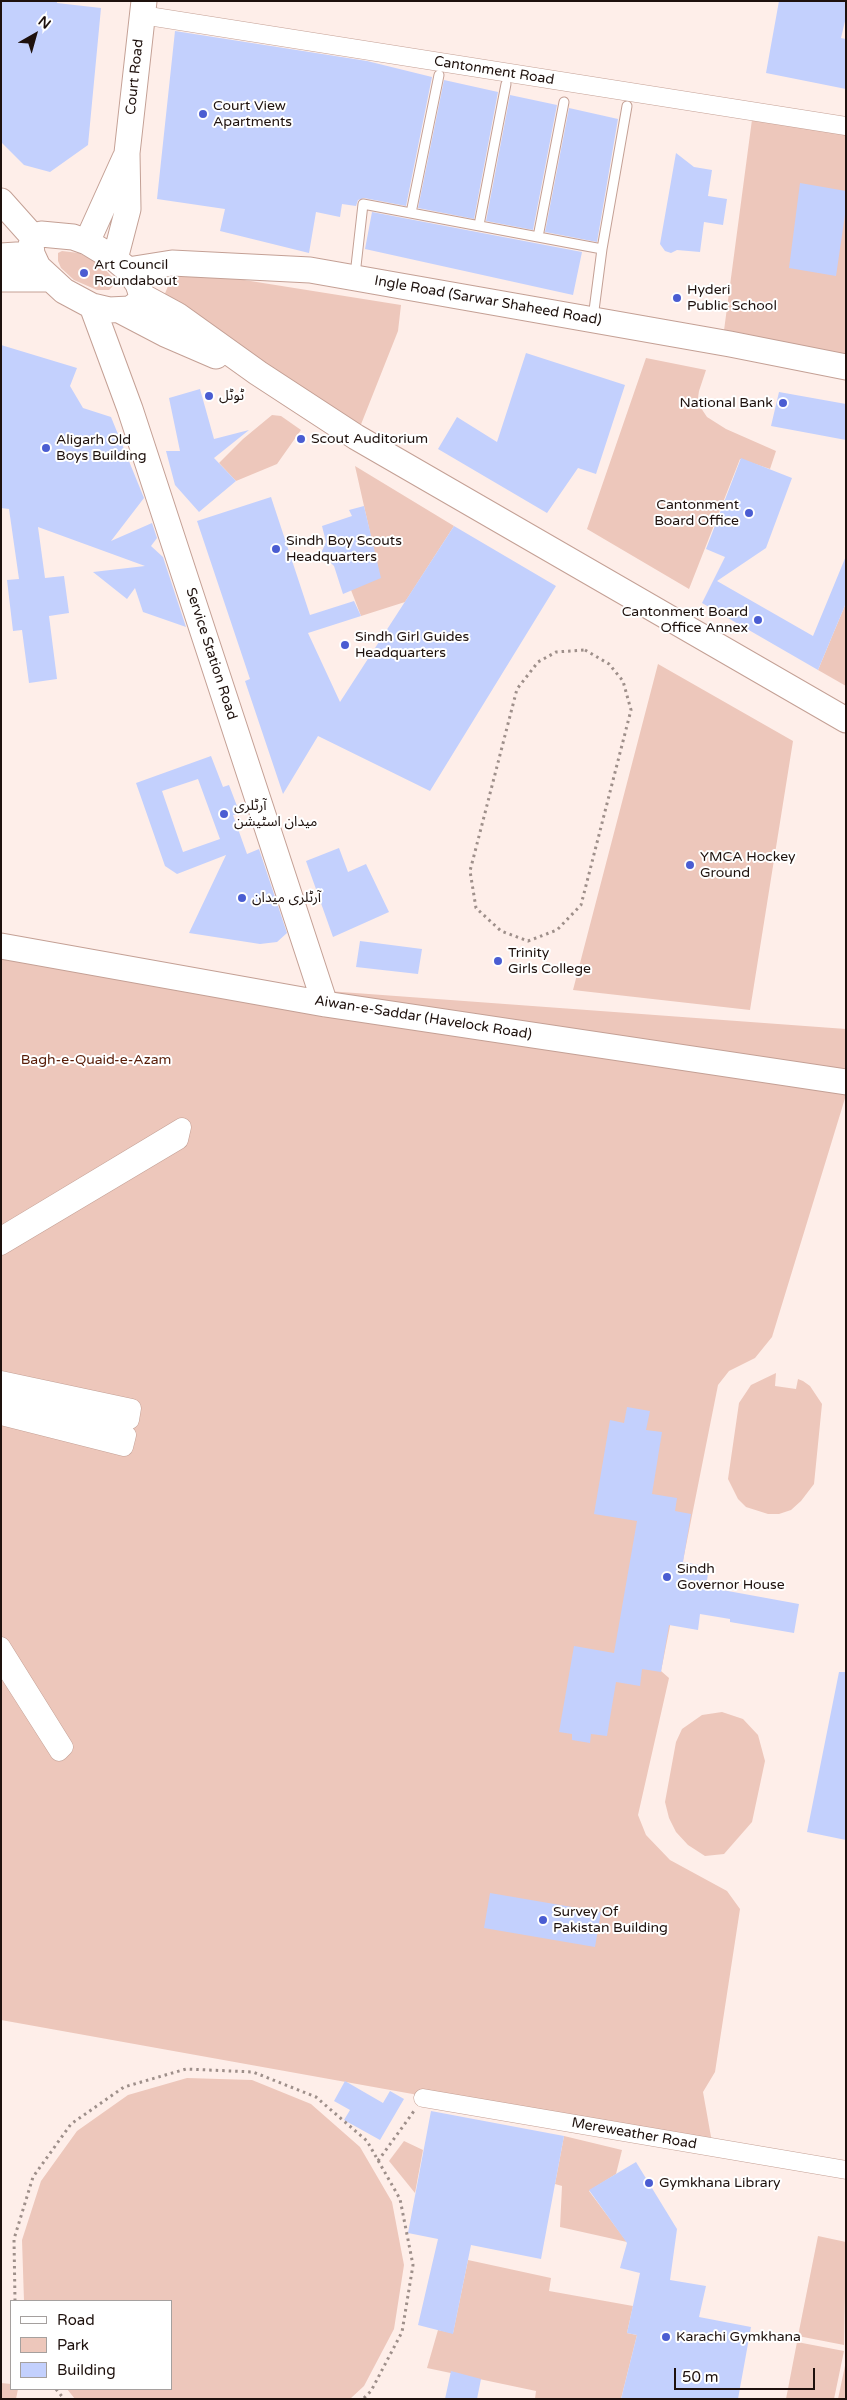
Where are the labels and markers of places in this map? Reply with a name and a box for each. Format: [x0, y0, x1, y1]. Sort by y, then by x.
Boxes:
place label: Court View Apartments [213, 98, 292, 130]
marker: Court View Apartments [197, 108, 209, 120]
place label: Art Council Roundabout [94, 257, 177, 290]
marker: Art Council Roundabout [78, 267, 90, 279]
place label: Hyderi Public School [687, 282, 777, 314]
marker: Hyderi Public School [671, 292, 683, 304]
place label: ٹوٹل [219, 388, 244, 404]
marker: ٹوٹل [203, 390, 215, 402]
place label: National Bank [679, 395, 773, 411]
marker: National Bank [777, 397, 789, 409]
place label: Scout Auditorium [311, 431, 428, 447]
place label: Aligarh Old Boys Building [56, 432, 147, 464]
marker: Scout Auditorium [295, 433, 307, 445]
marker: Aligarh Old Boys Building [40, 442, 52, 454]
place label: Cantonment Board Office [654, 497, 739, 530]
marker: Cantonment Board Office [743, 507, 755, 519]
place label: Sindh Boy Scouts Headquarters [286, 533, 402, 566]
marker: Sindh Boy Scouts Headquarters [270, 543, 282, 555]
place label: Cantonment Board Office Annex [622, 604, 748, 636]
marker: Cantonment Board Office Annex [752, 614, 764, 626]
place label: Sindh Girl Guides Headquarters [355, 629, 469, 662]
marker: Sindh Girl Guides Headquarters [339, 639, 351, 651]
place label: آرٹلری میدان اسٹیشن [234, 798, 317, 830]
marker: آرٹلری میدان اسٹیشن [218, 808, 230, 820]
place label: YMCA Hockey Ground [700, 849, 796, 882]
marker: YMCA Hockey Ground [684, 859, 696, 871]
place label: آرٹلری میدان [252, 890, 321, 906]
marker: آرٹلری میدان [236, 892, 248, 904]
place label: Trinity Girls College [508, 945, 591, 978]
marker: Trinity Girls College [492, 955, 504, 967]
place label: Sindh Governor House [677, 1561, 785, 1594]
marker: Sindh Governor House [661, 1571, 673, 1583]
place label: Survey Of Pakistan Building [553, 1904, 668, 1936]
marker: Survey Of Pakistan Building [537, 1914, 549, 1926]
place label: Gymkhana Library [659, 2175, 781, 2191]
marker: Gymkhana Library [643, 2177, 655, 2189]
place label: Karachi Gymkhana [676, 2329, 801, 2345]
marker: Karachi Gymkhana [660, 2331, 672, 2343]

